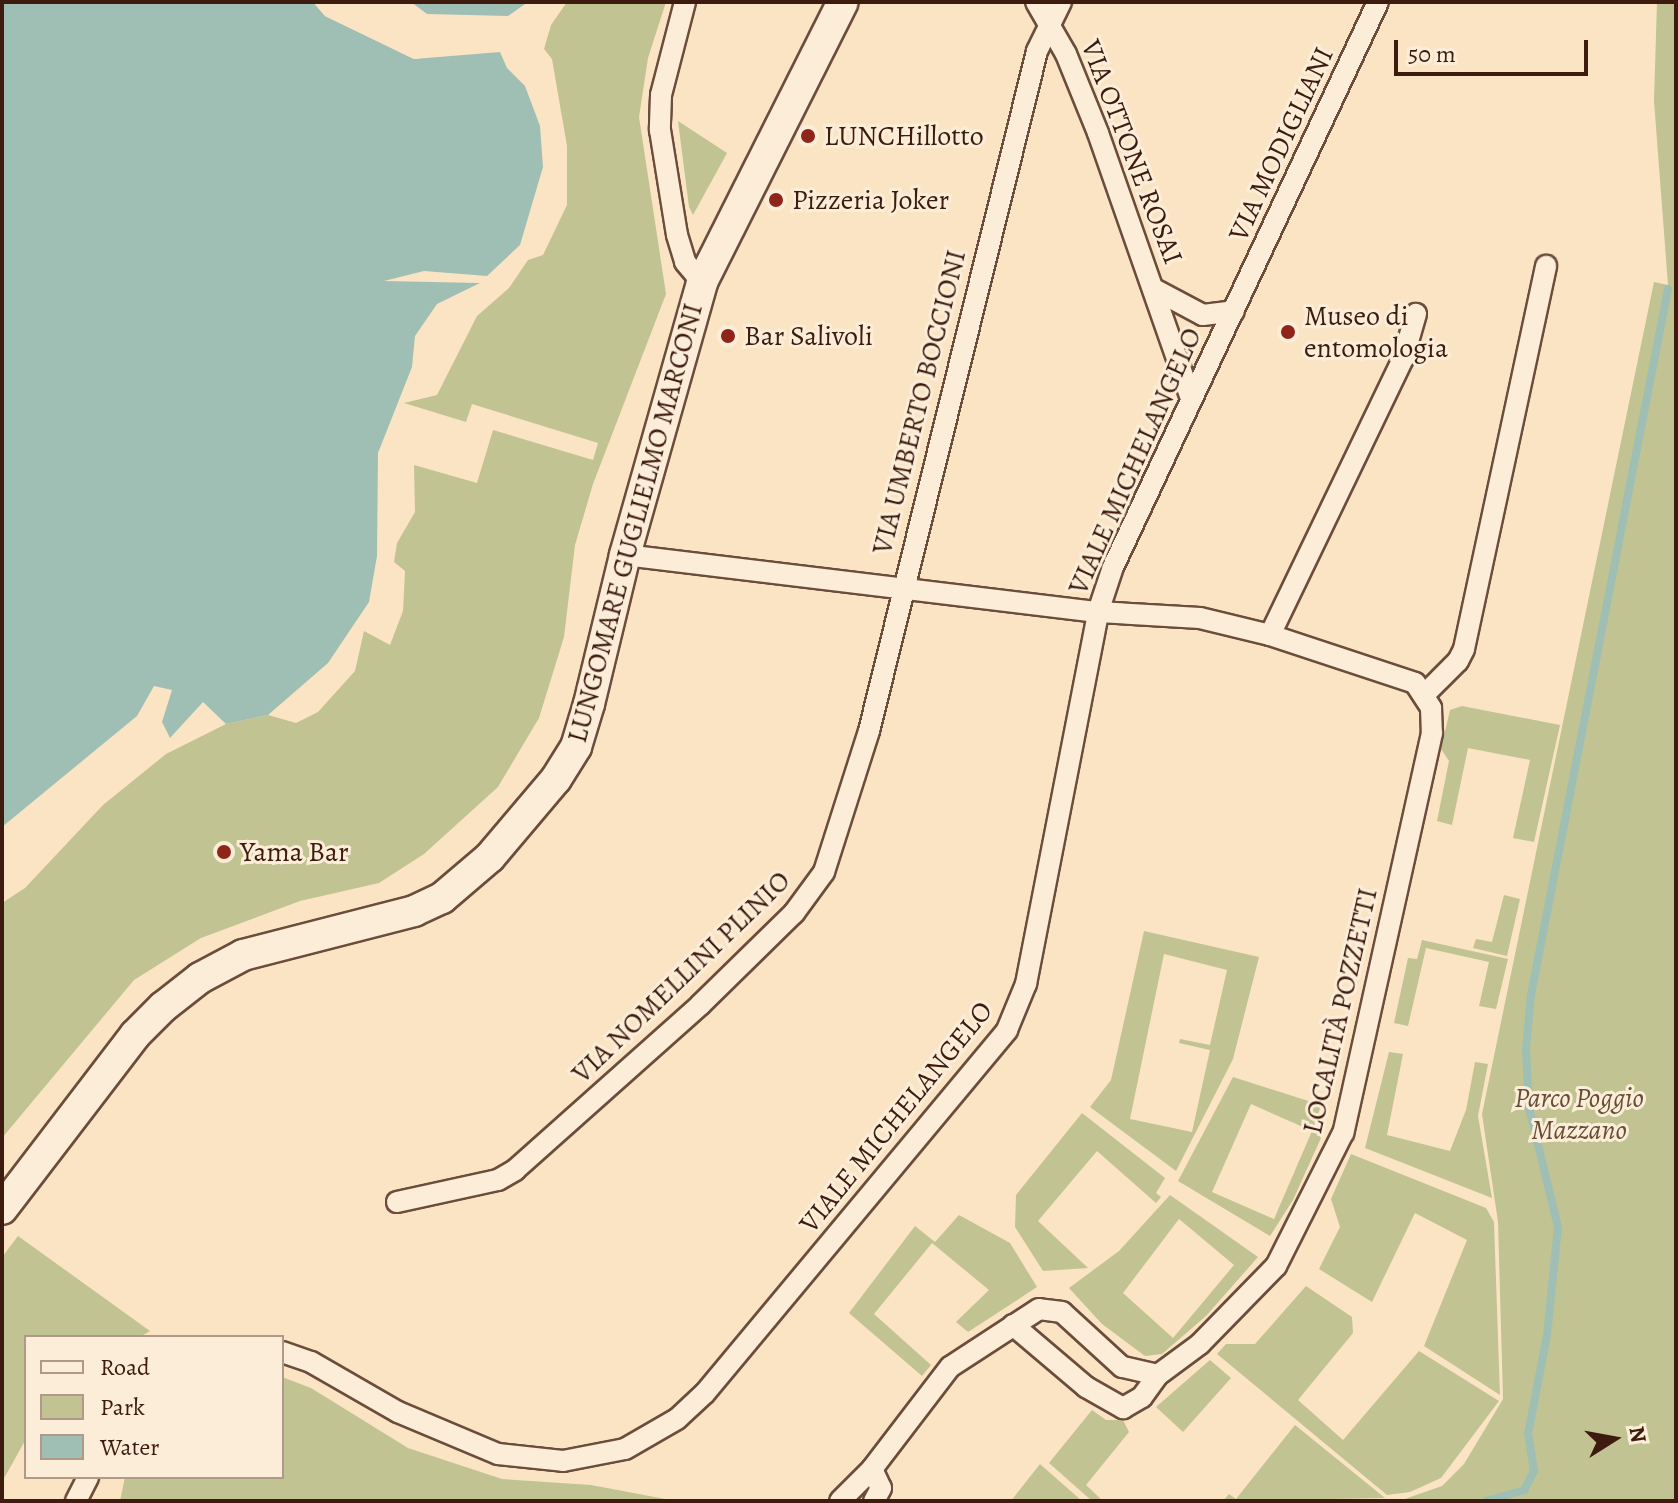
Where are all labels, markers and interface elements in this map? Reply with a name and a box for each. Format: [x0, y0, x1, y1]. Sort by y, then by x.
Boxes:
scale bar [1398, 24, 1592, 74]
street label: VIA OTTONE ROSAI [1074, 35, 1190, 269]
text: 50 m [1408, 38, 1456, 70]
street label: VIA MODIGLIANI [1221, 42, 1341, 246]
place label: LUNCHillotto [824, 119, 984, 153]
marker: LUNCHillotto [799, 127, 817, 145]
place label: Pizzeria Joker [792, 183, 949, 217]
marker: Pizzeria Joker [767, 191, 785, 209]
street label: VIA UMBERTO BOCCIONI [865, 246, 973, 558]
place label: Museo di entomologia [1304, 299, 1448, 365]
street label: LUNGOMARE GUGLIELMO MARCONI [560, 300, 710, 746]
place label: Bar Salivoli [744, 319, 873, 353]
street label: VIALE MICHELANGELO [1061, 323, 1209, 599]
marker: Museo di entomologia [1279, 323, 1297, 341]
marker: Bar Salivoli [719, 327, 737, 345]
place label: Yama Bar [240, 835, 349, 869]
marker: Yama Bar [215, 843, 233, 861]
street label: VIA NOMELLINI PLINIO [565, 864, 797, 1090]
street label: LOCALITÀ POZZETTI [1295, 885, 1385, 1137]
street label: VIALE MICHELANGELO [792, 994, 1000, 1240]
park label: Parco Poggio Mazzano [1514, 1081, 1644, 1147]
legend [24, 1335, 284, 1479]
text: Road [100, 1351, 150, 1383]
text: Park [100, 1391, 145, 1423]
north arrow [1574, 1399, 1654, 1479]
text: N [1621, 1424, 1654, 1445]
text: Water [100, 1431, 160, 1463]

